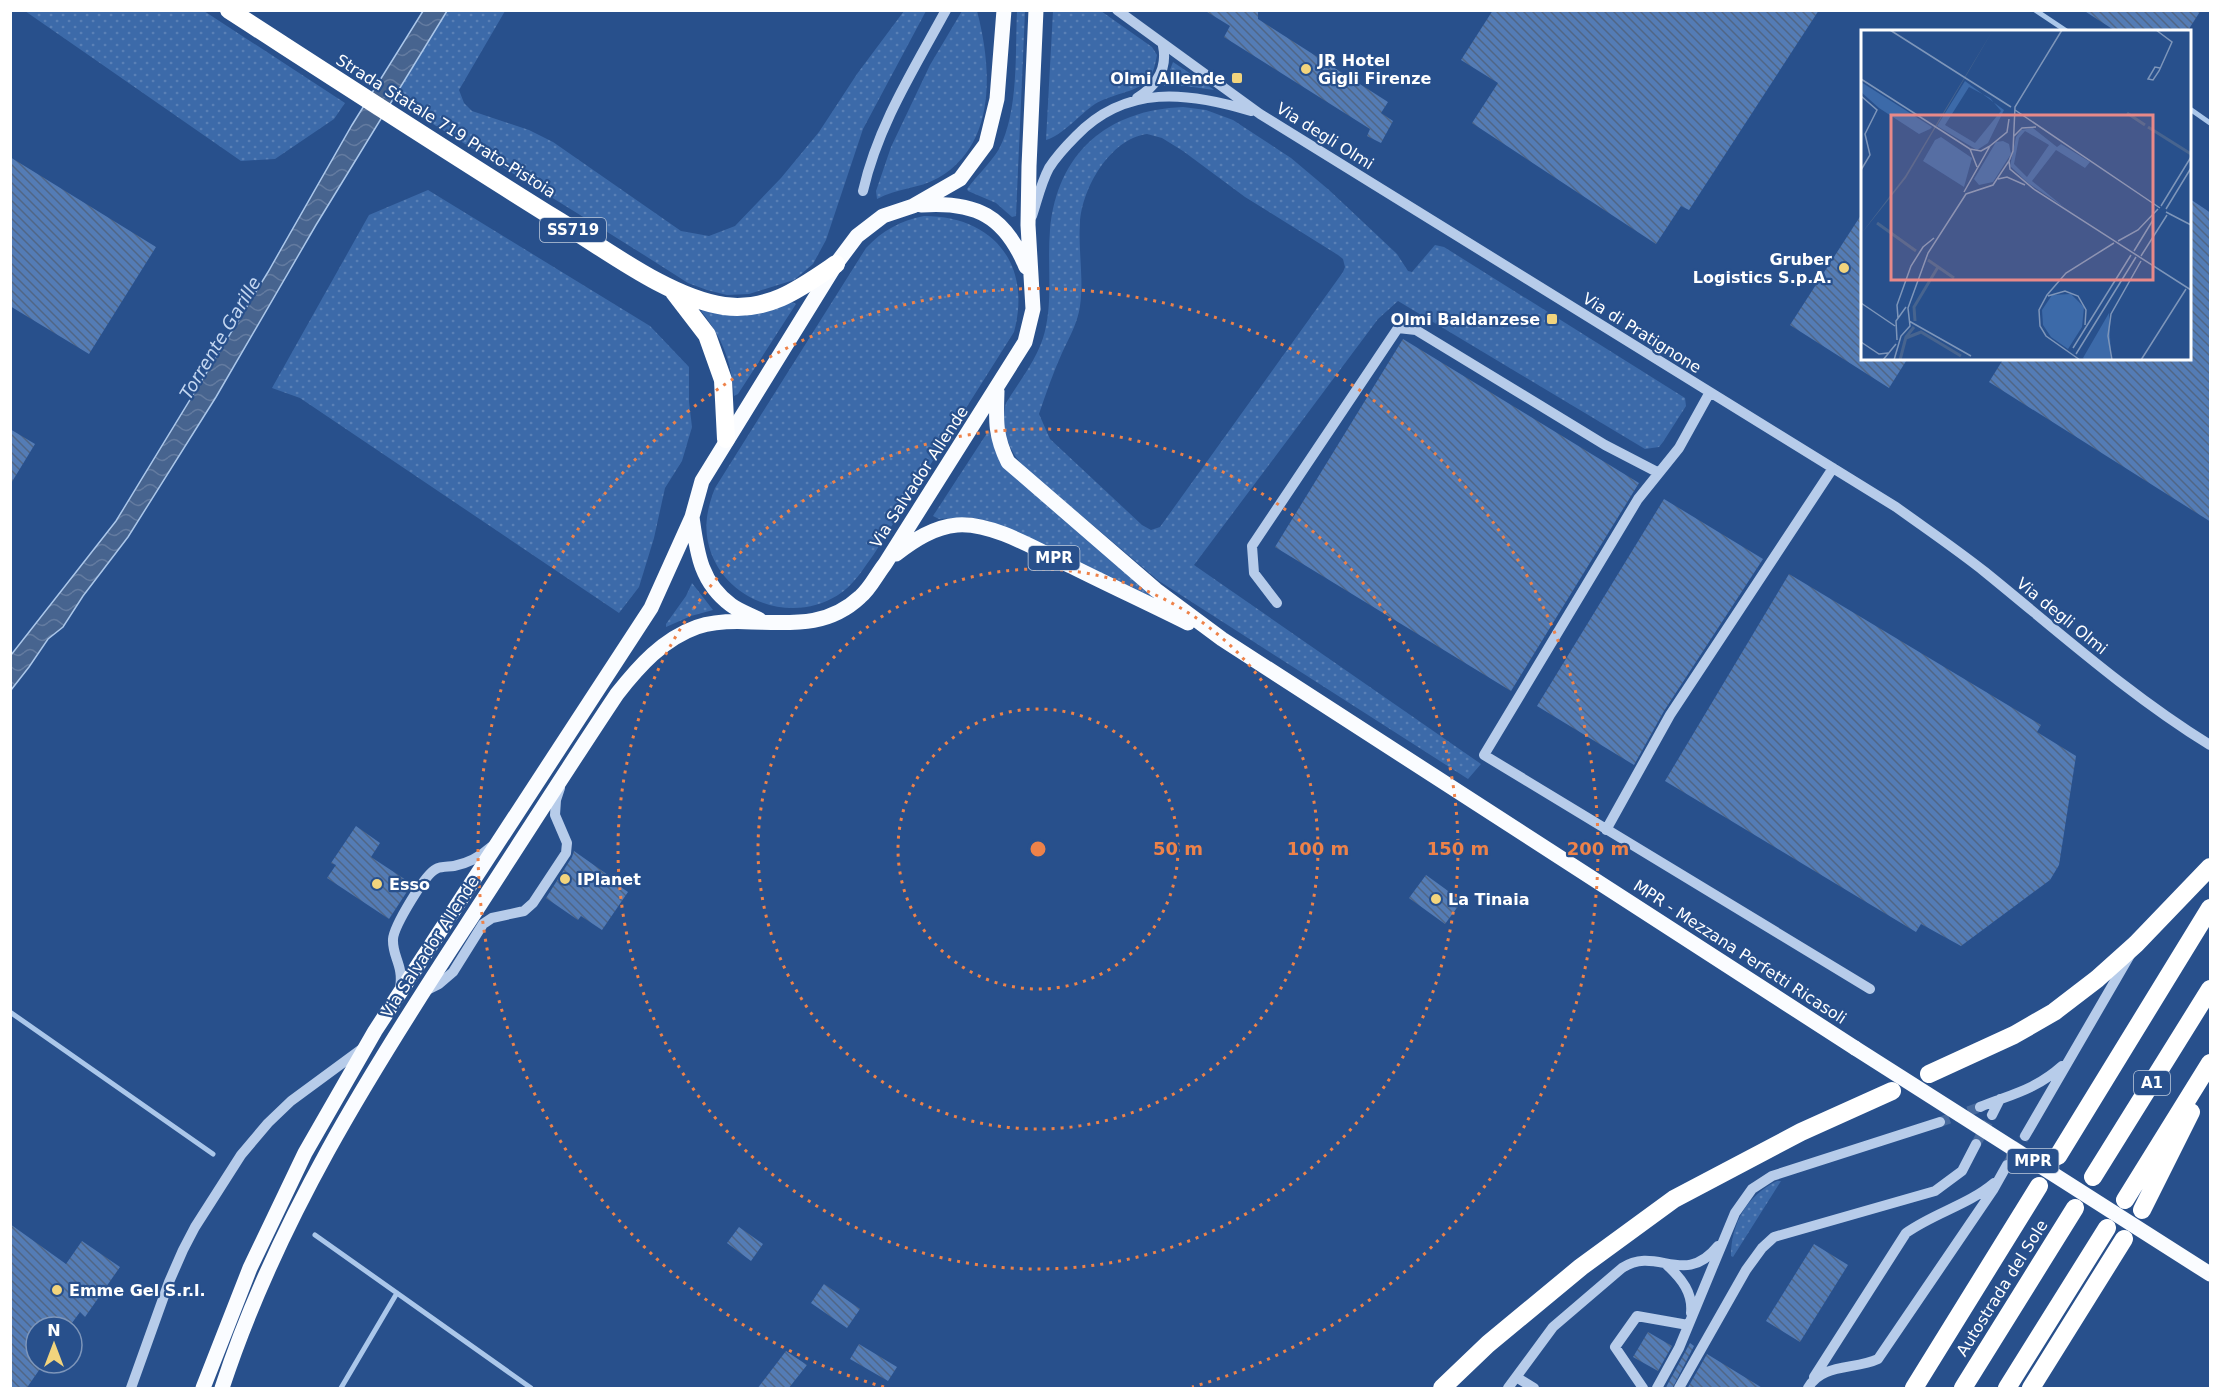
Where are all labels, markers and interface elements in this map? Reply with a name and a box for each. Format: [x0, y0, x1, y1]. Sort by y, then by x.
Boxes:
inset map [1861, 30, 2191, 360]
street label: Strada Statale 719 Prato-Pistoia [333, 50, 559, 202]
place label: JR Hotel Gigli Firenze [1317, 51, 1431, 88]
marker: JR Hotel Gigli Firenze [1299, 62, 1313, 76]
place label: Olmi Allende [1110, 69, 1225, 88]
marker: Olmi Allende [1230, 71, 1244, 85]
street label: Via degli Olmi [1273, 98, 1377, 174]
road number: SS719 [540, 218, 606, 242]
place label: Gruber Logistics S.p.A. [1693, 250, 1832, 287]
marker: Gruber Logistics S.p.A. [1837, 261, 1851, 275]
water label: Torrente Garille [175, 273, 265, 403]
street label: Via di Pratignone [1579, 289, 1705, 377]
place label: Olmi Baldanzese [1391, 310, 1540, 329]
marker: Olmi Baldanzese [1545, 312, 1559, 326]
street label: Via Salvador Allende [866, 403, 972, 551]
road number: MPR [1028, 546, 1080, 570]
street label: Via degli Olmi [2013, 574, 2111, 658]
text: 50 m [1153, 838, 1203, 859]
text: 100 m [1287, 838, 1349, 859]
text: 150 m [1427, 838, 1489, 859]
text: 200 m [1567, 838, 1629, 859]
centre of rings [1028, 839, 1048, 859]
place label: IPlanet [577, 870, 641, 889]
marker: IPlanet [558, 872, 572, 886]
street label: Via Salvador Allende [377, 873, 483, 1021]
place label: Esso [389, 875, 430, 894]
street label: MPR - Mezzana Perfetti Ricasoli [1630, 876, 1850, 1028]
marker: Esso [370, 877, 384, 891]
place label: La Tinaia [1448, 890, 1529, 909]
marker: La Tinaia [1429, 892, 1443, 906]
road number: A1 [2134, 1071, 2170, 1095]
road number: MPR [2008, 1149, 2058, 1173]
street label: Autostrada del Sole [1952, 1216, 2052, 1360]
place label: Emme Gel S.r.l. [69, 1281, 206, 1300]
marker: Emme Gel S.r.l. [50, 1283, 64, 1297]
north arrow [24, 1315, 84, 1375]
text: N [47, 1321, 61, 1340]

